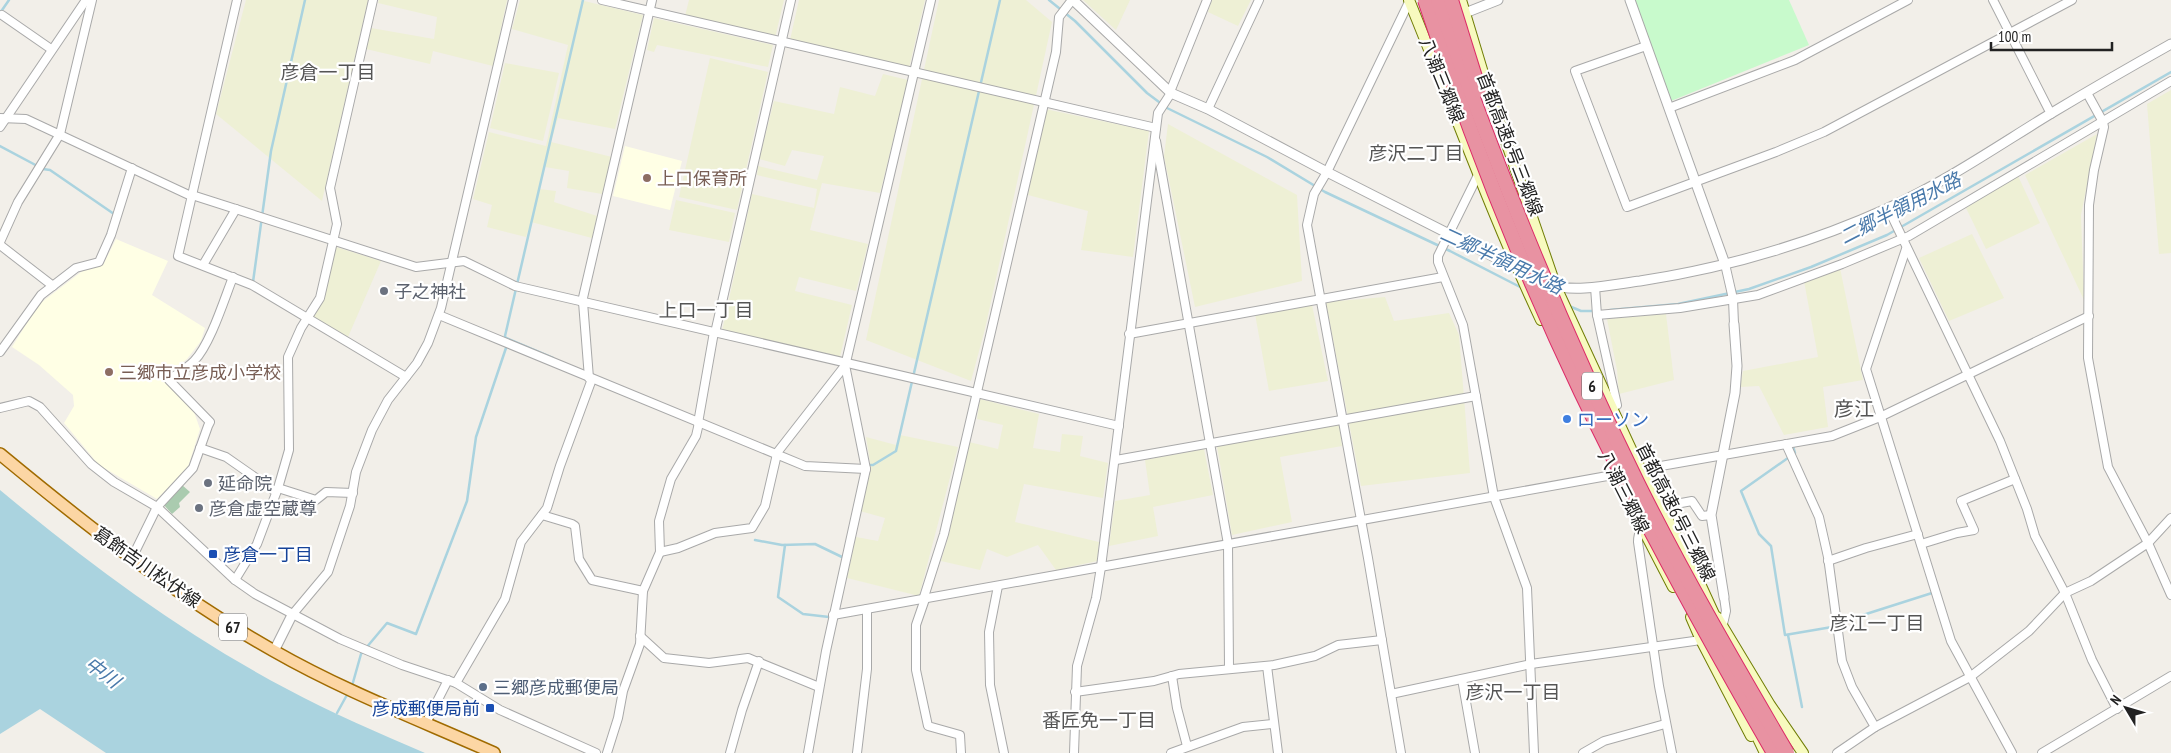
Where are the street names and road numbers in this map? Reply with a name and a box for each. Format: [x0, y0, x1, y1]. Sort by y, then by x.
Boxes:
street label: 八潮三郷線 [1414, 34, 1470, 126]
street label: 首都高速6号三郷線 [1472, 69, 1548, 219]
road number: 6 [1582, 372, 1602, 400]
street label: 首都高速6号三郷線 [1631, 439, 1721, 585]
street label: 八潮三郷線 [1593, 447, 1655, 537]
street label: 葛飾吉川松伏線 [89, 521, 205, 613]
road number: 67 [219, 614, 247, 640]

